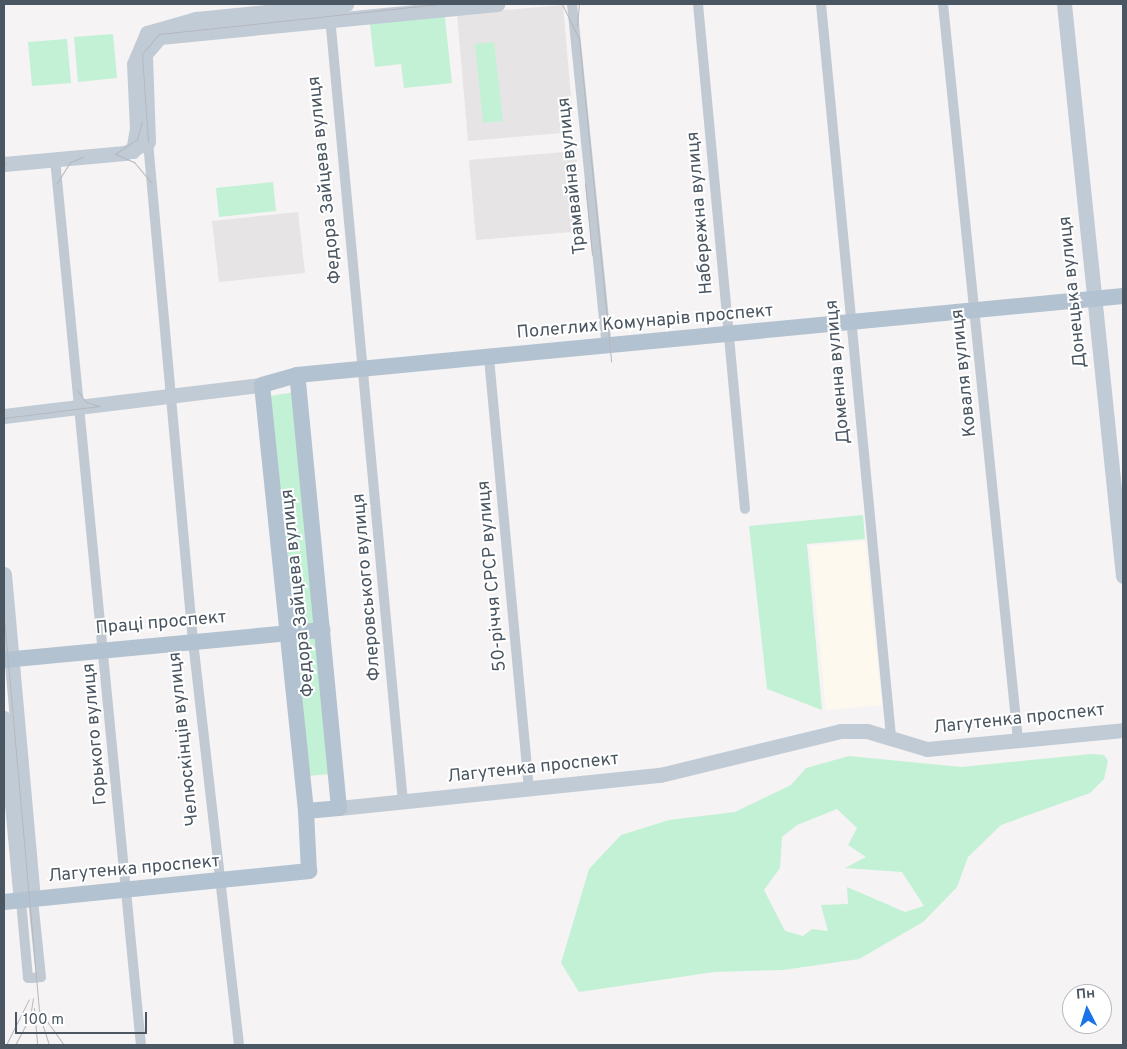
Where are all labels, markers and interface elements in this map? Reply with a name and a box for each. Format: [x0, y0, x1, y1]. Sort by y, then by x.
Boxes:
street label: Федора Зайцева вулиця [304, 75, 348, 285]
street label: Трамвайна вулиця [554, 96, 592, 256]
street label: Набережна вулиця [683, 131, 719, 295]
street label: Донецька вулиця [1055, 215, 1093, 369]
street label: Доменна вулиця [822, 299, 856, 445]
street label: Полеглих Комунарів проспект [516, 301, 774, 345]
street label: Коваля вулиця [948, 308, 982, 438]
street label: 50-річчя СРСР вулиця [474, 480, 512, 672]
street label: Федора Зайцева вулиця [277, 488, 321, 698]
street label: Флеровського вулиця [349, 492, 387, 682]
street label: Праці проспект [95, 608, 227, 640]
street label: Челюскінців вулиця [165, 651, 205, 827]
street label: Горького вулиця [79, 662, 113, 806]
street label: Лагутенка проспект [932, 700, 1106, 740]
street label: Лагутенка проспект [446, 749, 620, 789]
street label: Лагутенка проспект [47, 852, 221, 888]
north arrow [1062, 984, 1112, 1034]
text: Пн [1076, 985, 1096, 1004]
scale bar [18, 1002, 150, 1034]
text: 100 m [23, 1011, 64, 1030]

